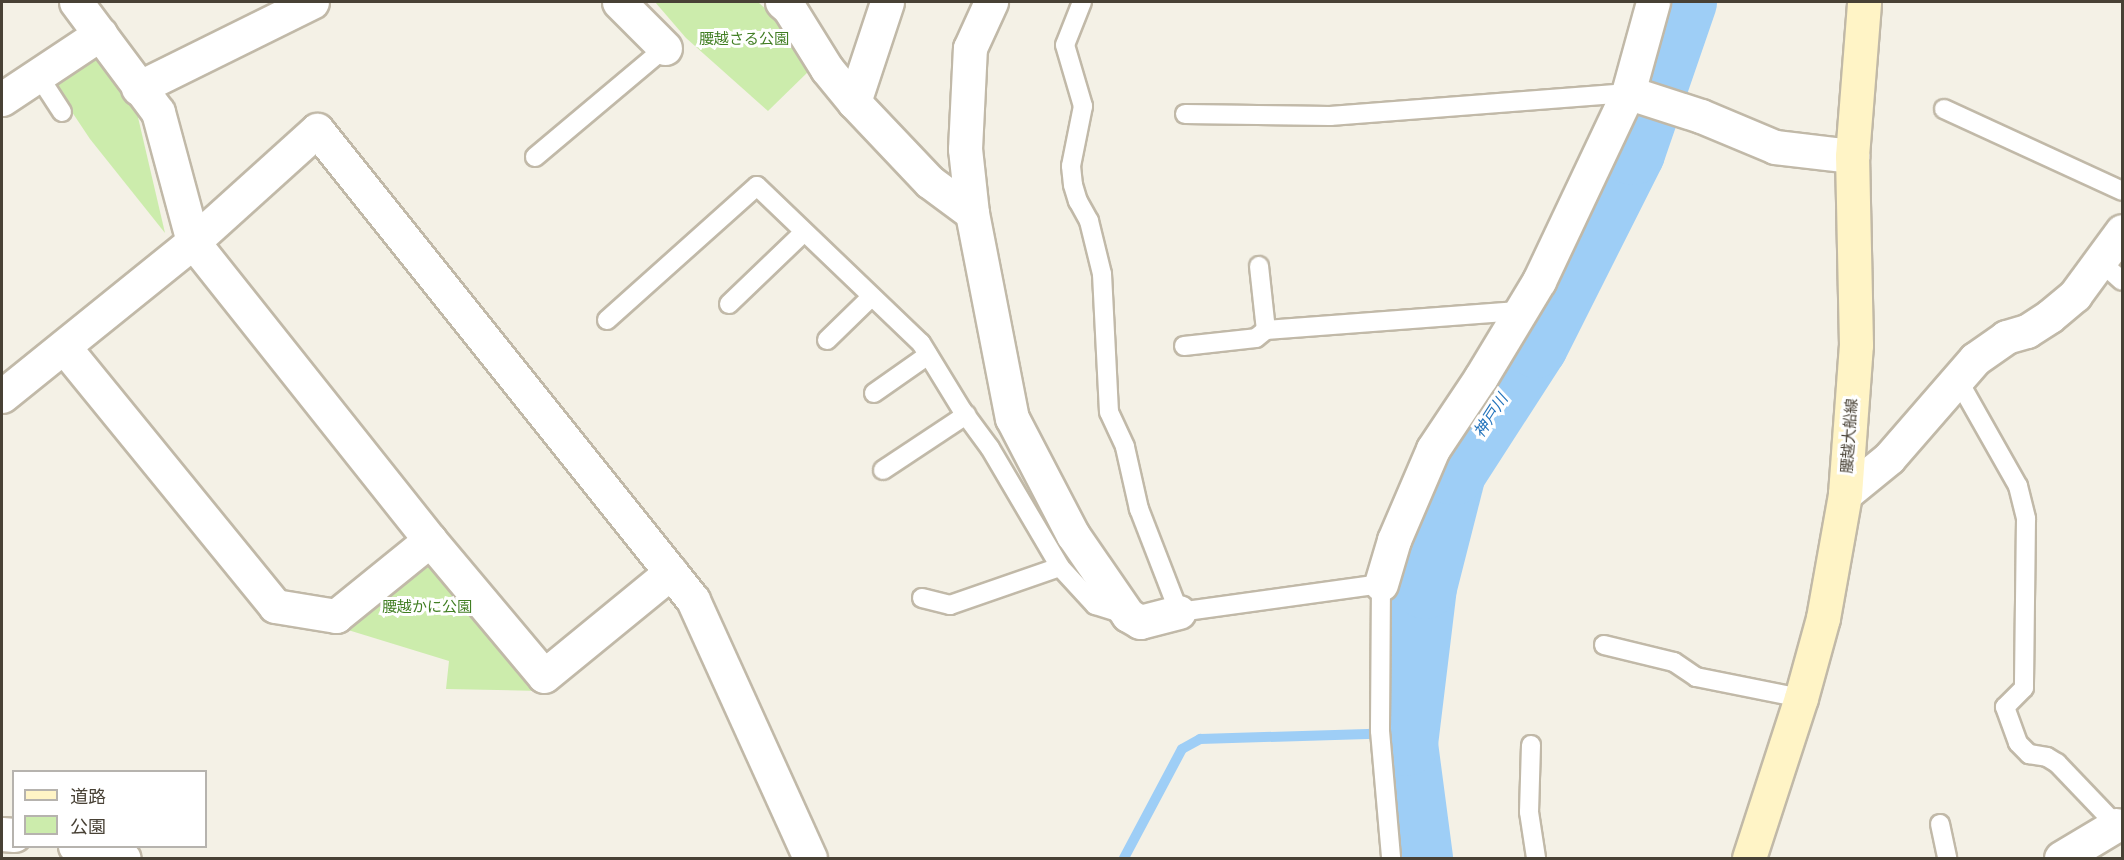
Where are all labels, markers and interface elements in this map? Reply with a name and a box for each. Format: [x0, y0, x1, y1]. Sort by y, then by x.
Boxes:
park label: 腰越さる公園 [699, 31, 789, 49]
water label: 神戸川 [1470, 391, 1512, 441]
street label: 腰越大船線 [1838, 398, 1862, 474]
park label: 腰越かに公園 [382, 599, 472, 617]
legend [12, 770, 207, 848]
text: 道路 [70, 786, 106, 808]
text: 公園 [70, 816, 106, 838]

